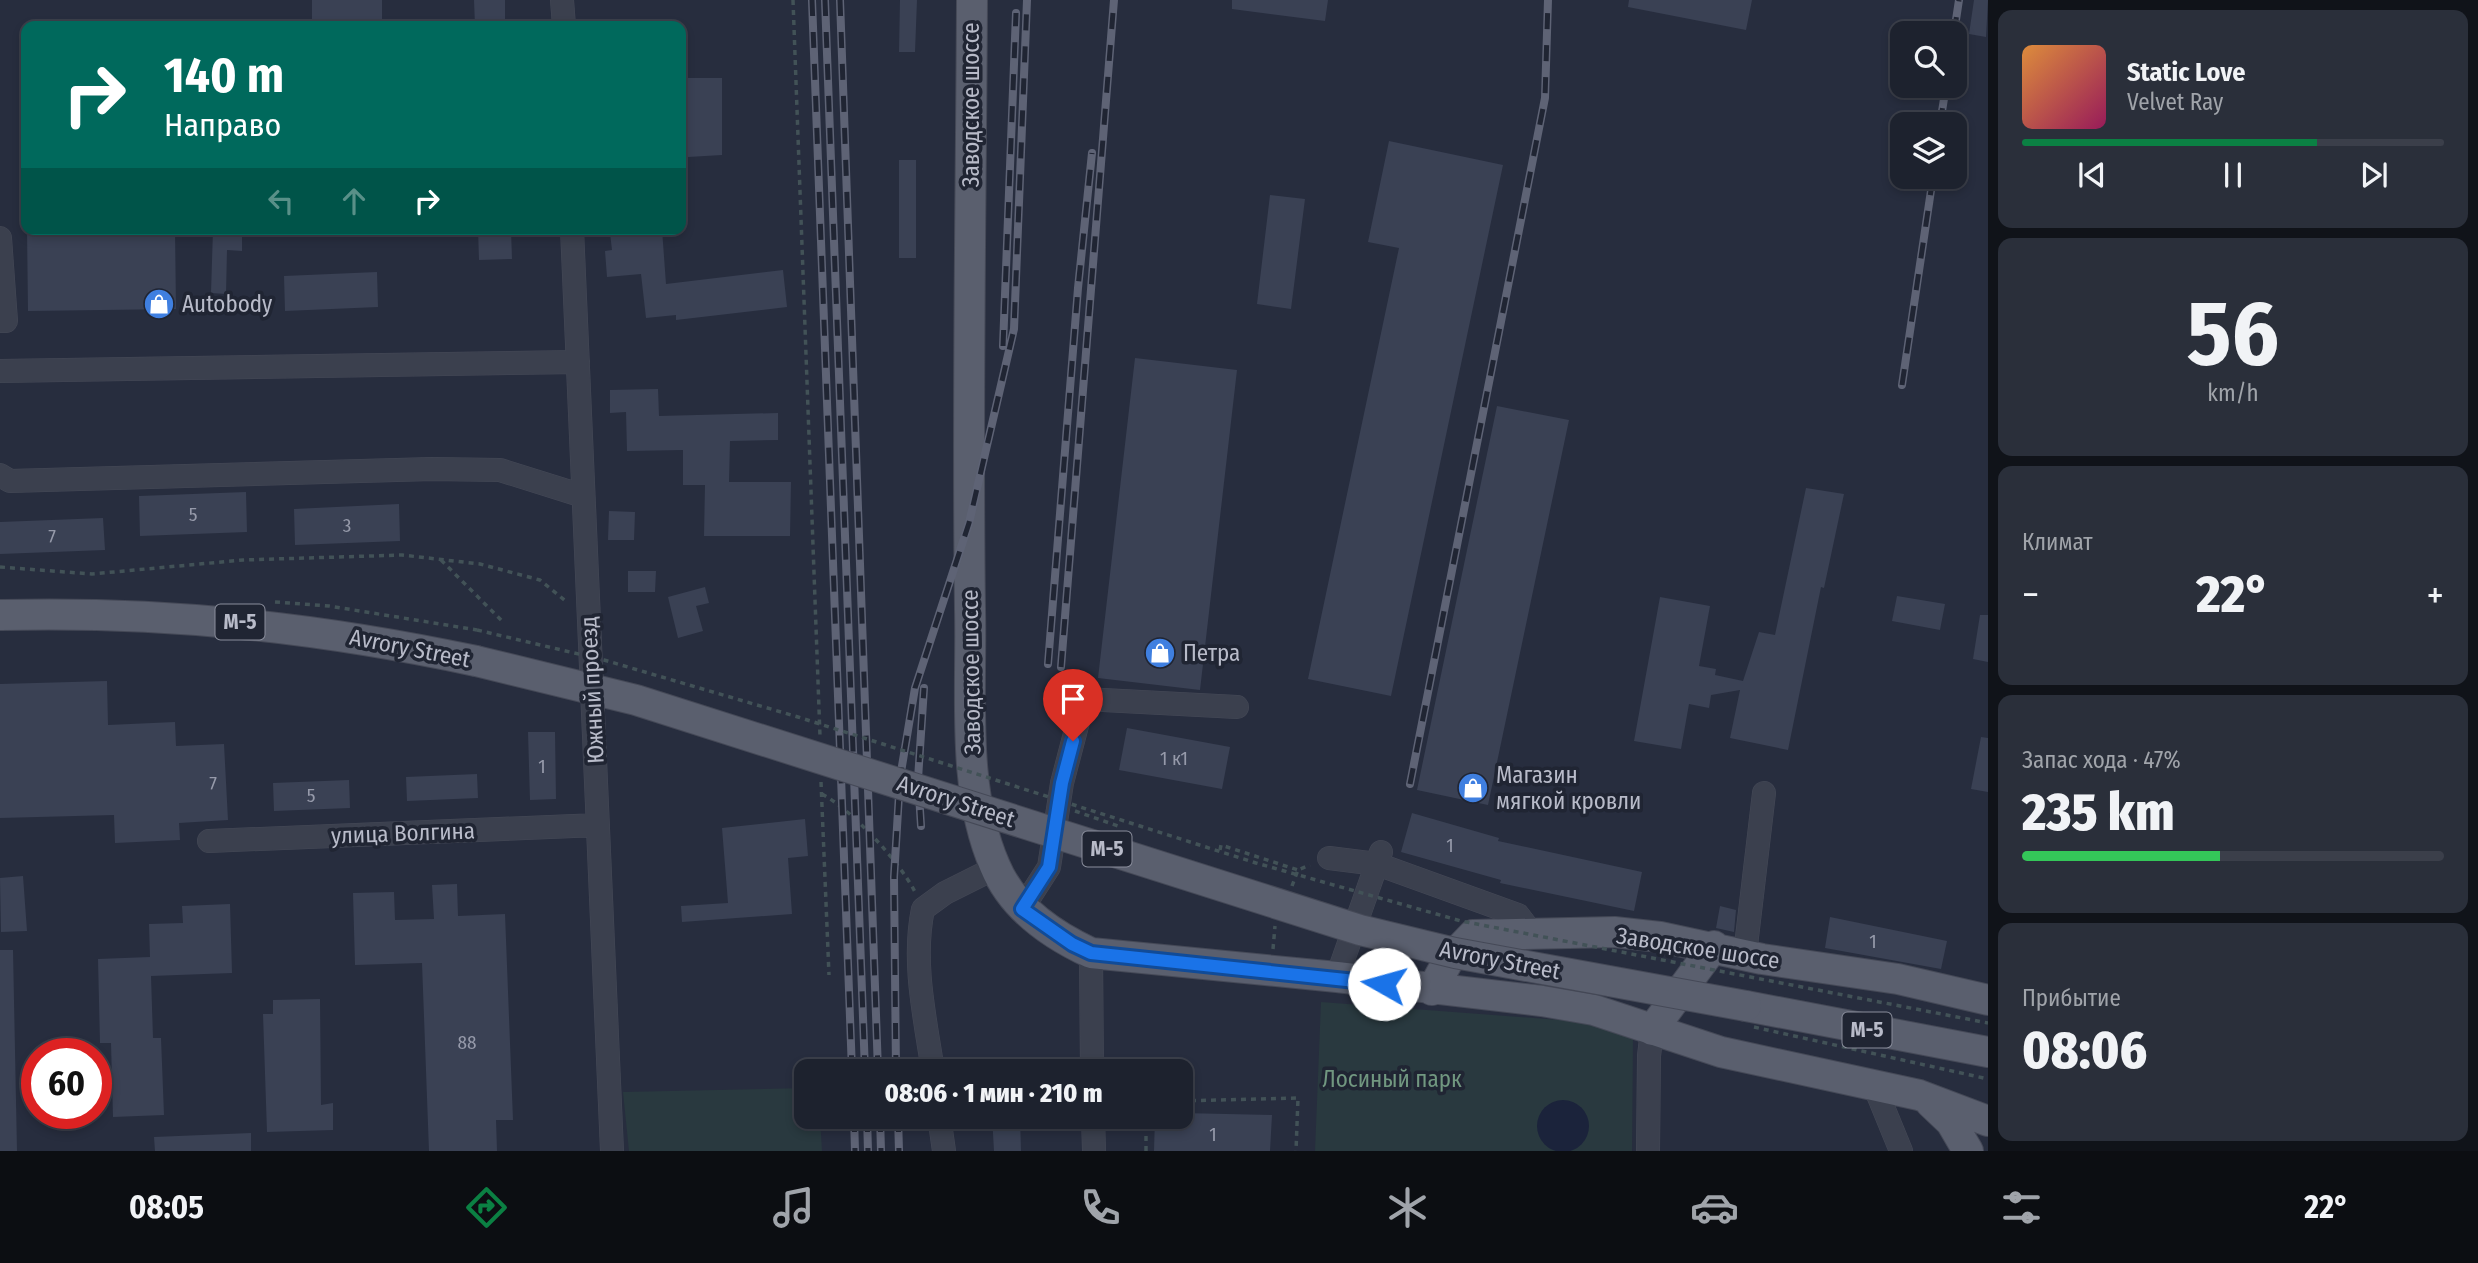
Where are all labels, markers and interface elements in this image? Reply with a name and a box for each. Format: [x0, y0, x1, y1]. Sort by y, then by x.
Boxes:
map controls [1890, 21, 1967, 189]
button: search [1890, 21, 1967, 98]
street label: Заводское шоссе [957, 22, 985, 188]
text: 140 m [164, 46, 284, 105]
icon: right [49, 49, 140, 140]
text: Static Love [2127, 57, 2245, 88]
text: Velvet Ray [2127, 88, 2223, 116]
text: Направо [164, 106, 281, 144]
button: layers [1890, 112, 1967, 189]
icon: previous [2073, 156, 2111, 194]
icon: pause [2214, 156, 2252, 194]
icon: next [2355, 156, 2393, 194]
icon: left [262, 182, 300, 220]
icon: ahead [335, 182, 373, 220]
icon: right [408, 182, 446, 220]
text: 56 [2187, 279, 2279, 388]
shop icon: Autobody [142, 287, 176, 321]
place label: Autobody [182, 290, 273, 318]
text: km/h [2207, 379, 2259, 407]
house number: 5 [189, 503, 197, 526]
house number: 3 [343, 514, 351, 537]
house number: 7 [48, 525, 56, 548]
text: Климат [2022, 528, 2093, 556]
text: 22° [2196, 563, 2270, 626]
text: − [2022, 572, 2039, 618]
text: + [2427, 572, 2444, 618]
street label: Заводское шоссе [956, 589, 986, 755]
road number: М-5 [216, 604, 264, 640]
street label: Южный проезд [574, 616, 610, 764]
street label: Avrory Street [347, 623, 473, 673]
shop icon: Петра [1143, 636, 1177, 670]
place label: Петра [1183, 639, 1240, 667]
pin [1043, 669, 1103, 741]
icon: arrive [1054, 680, 1092, 718]
text: Запас хода · 47% [2022, 746, 2181, 774]
house number: 1 к1 [1160, 747, 1188, 770]
house number: 1 [538, 755, 546, 778]
place label: Магазин мягкой кровли [1496, 761, 1641, 815]
street label: Avrory Street [894, 769, 1019, 833]
shop icon: Магазин мягкой кровли [1456, 771, 1490, 805]
house number: 7 [209, 772, 217, 795]
text: 235 km [2022, 781, 2175, 844]
house number: 5 [307, 784, 315, 807]
street label: улица Волгина [331, 816, 475, 850]
road number: М-5 [1082, 832, 1132, 866]
house number: 1 [1446, 834, 1454, 857]
street label: Заводское шоссе [1614, 921, 1782, 975]
house number: 1 [1869, 930, 1877, 953]
street label: Avrory Street [1437, 935, 1563, 985]
position arrow [1347, 947, 1421, 1021]
text: Прибытие [2022, 984, 2121, 1012]
road number: М-5 [1842, 1012, 1892, 1048]
text: 08:06 [2022, 1019, 2147, 1082]
house number: 88 [457, 1031, 477, 1054]
speed limit sign: 60 [21, 1038, 112, 1129]
park label: Лосиный парк [1322, 1065, 1462, 1093]
text: 08:06 · 1 мин · 210 m [885, 1078, 1102, 1109]
house number: 1 [1209, 1123, 1217, 1146]
icon: directions [462, 1183, 511, 1232]
icon: music [769, 1183, 818, 1232]
icon: phone [1076, 1183, 1125, 1232]
icon: climate [1383, 1183, 1432, 1232]
icon: car [1690, 1183, 1739, 1232]
icon: filters [1997, 1183, 2046, 1232]
text: 08:05 [129, 1188, 204, 1226]
text: 22° [2304, 1188, 2349, 1226]

